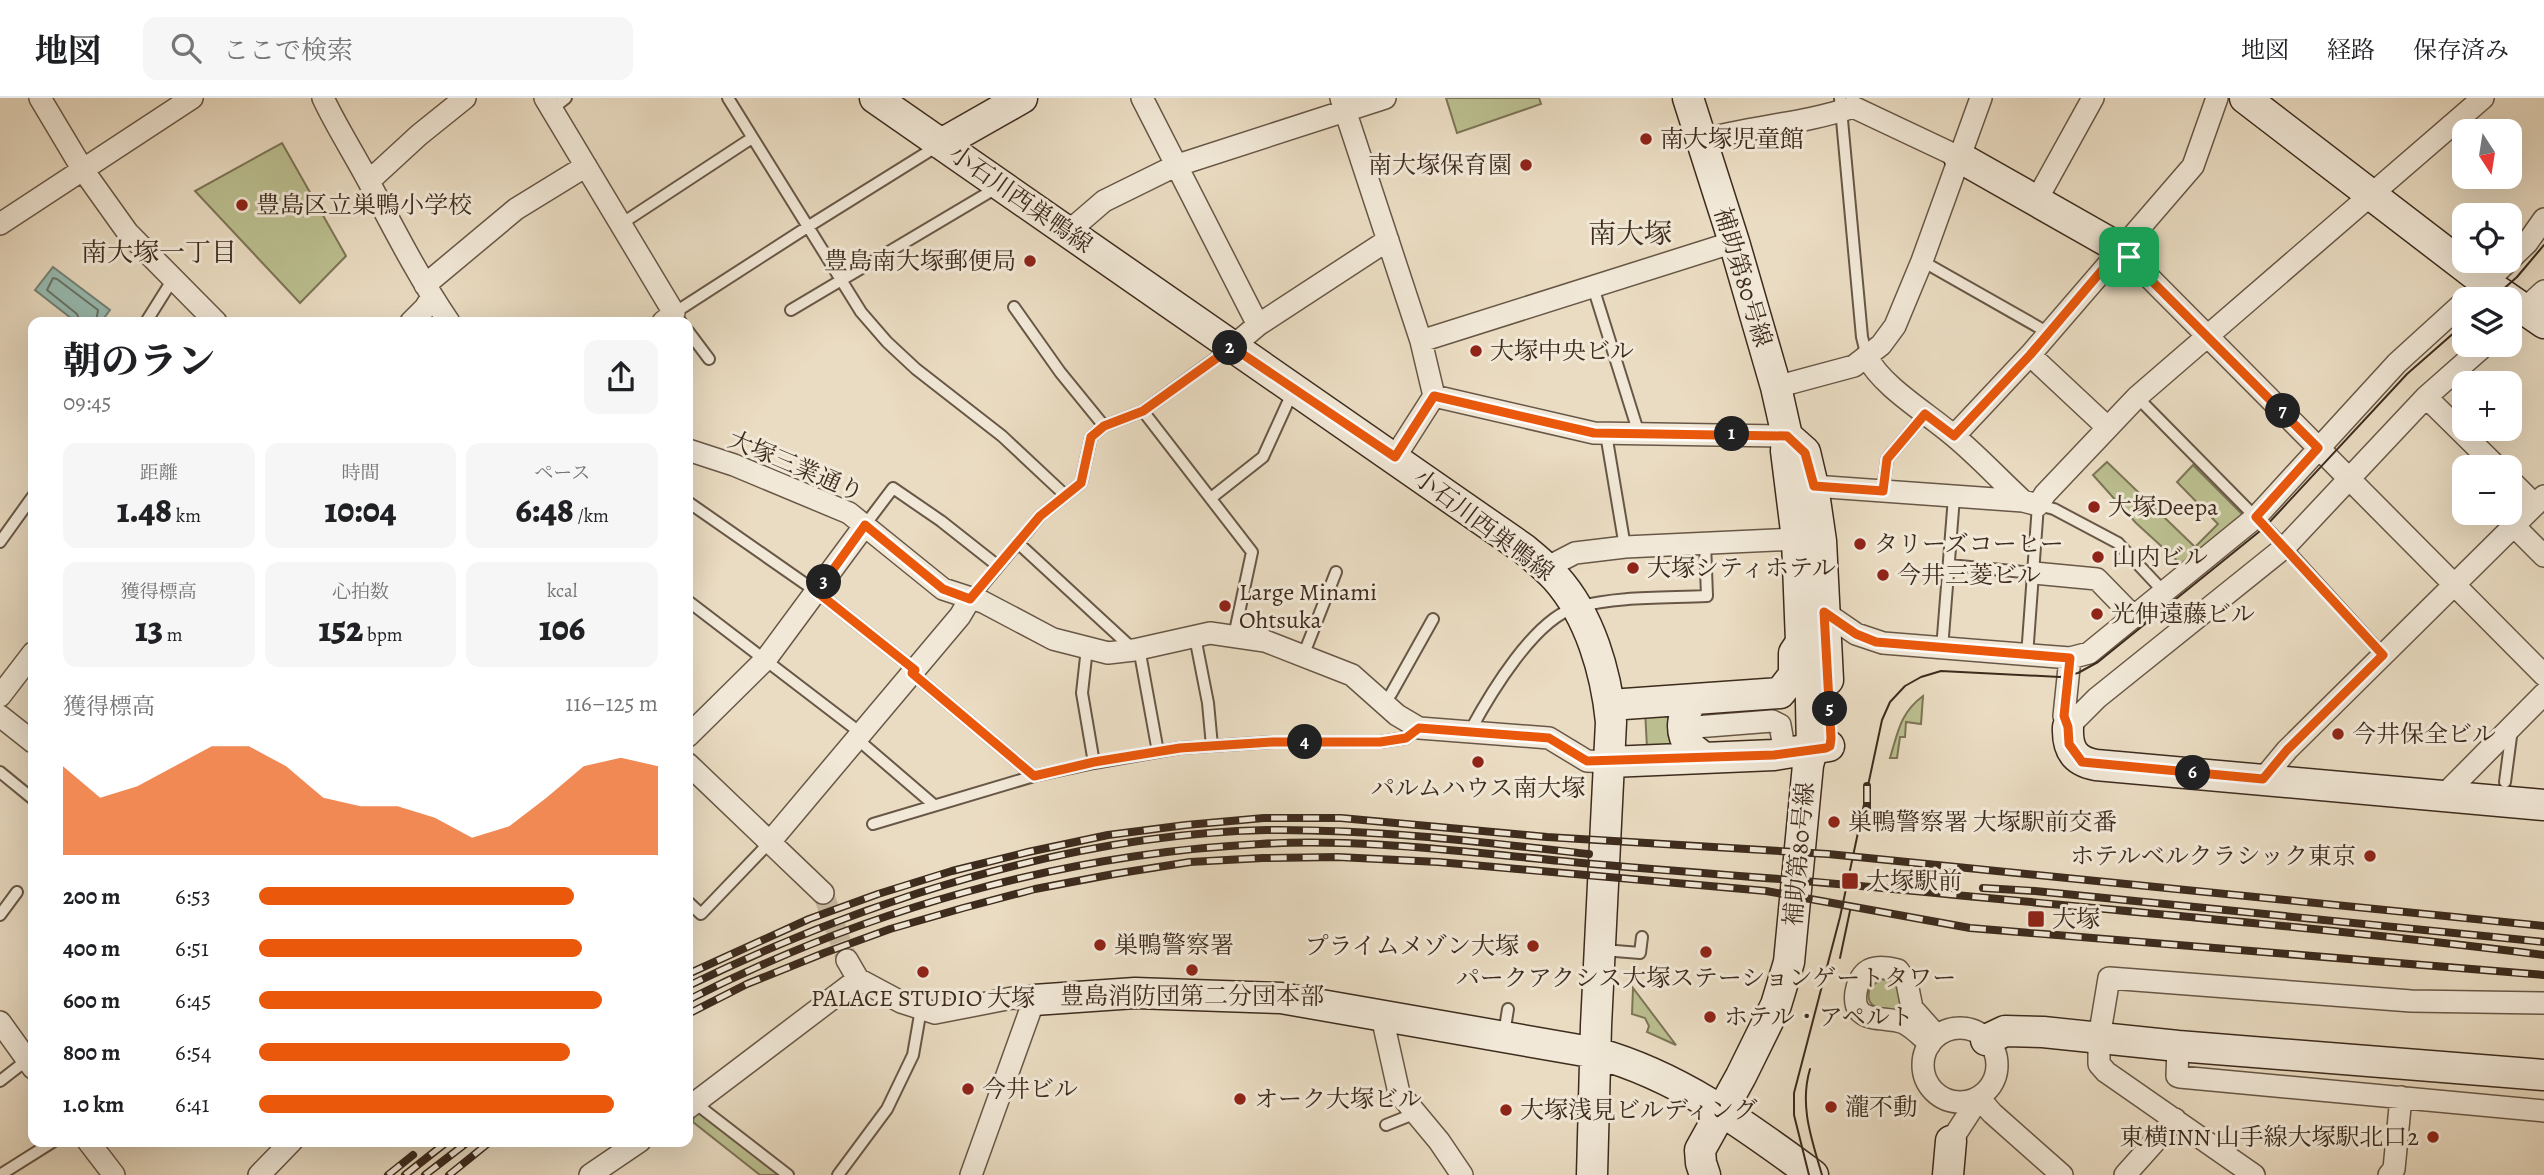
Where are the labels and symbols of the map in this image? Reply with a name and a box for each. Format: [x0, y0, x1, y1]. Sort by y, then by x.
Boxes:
north arrow [2452, 119, 2522, 189]
place label: 南大塚児童館 [1660, 123, 1804, 155]
marker: 南大塚児童館 [1638, 131, 1654, 147]
street label: 小石川西巣鴨線 [943, 138, 1099, 260]
place label: 南大塚保育園 [1368, 149, 1512, 181]
marker: 南大塚保育園 [1518, 157, 1534, 173]
place label: 豊島区立巣鴨小学校 [256, 189, 472, 221]
marker: 豊島区立巣鴨小学校 [234, 197, 250, 213]
street label: 補助第80号線 [1707, 203, 1779, 351]
district label: 南大塚 [1588, 215, 1672, 253]
pin [2099, 227, 2159, 287]
district label: 南大塚一丁目 [81, 235, 237, 270]
place label: 豊島南大塚郵便局 [824, 245, 1016, 277]
marker: 豊島南大塚郵便局 [1022, 253, 1038, 269]
pin: 2 [1212, 330, 1248, 366]
place label: 大塚中央ビル [1490, 335, 1634, 367]
marker: 大塚中央ビル [1468, 343, 1484, 359]
pin: 7 [2266, 394, 2300, 428]
pin: 1 [1714, 416, 1750, 452]
street label: 大塚三業通り [723, 423, 869, 509]
street label: 小石川西巣鴨線 [1407, 462, 1561, 588]
place label: 大塚Deepa [2108, 491, 2219, 523]
marker: 大塚Deepa [2086, 499, 2102, 515]
place label: タリーズコーヒー [1874, 528, 2064, 560]
marker: タリーズコーヒー [1852, 536, 1868, 552]
place label: 山内ビル [2112, 541, 2208, 573]
marker: 山内ビル [2090, 549, 2106, 565]
place label: 大塚シティホテル [1647, 552, 1836, 584]
place label: 今井三菱ビル [1897, 559, 2041, 591]
marker: 大塚シティホテル [1625, 560, 1641, 576]
pin: 3 [806, 564, 842, 600]
marker: 今井三菱ビル [1875, 567, 1891, 583]
place label: Large Minami Ohtsuka [1239, 576, 1377, 636]
marker: Large Minami Ohtsuka [1217, 598, 1233, 614]
place label: 光伸遠藤ビル [2111, 598, 2255, 630]
marker: 光伸遠藤ビル [2089, 606, 2105, 622]
pin: 5 [1812, 692, 1848, 726]
place label: 今井保全ビル [2352, 718, 2496, 750]
pin: 4 [1288, 724, 1322, 760]
marker: 今井保全ビル [2330, 726, 2346, 742]
marker: パルムハウス南大塚 [1470, 754, 1486, 770]
pin: 6 [2176, 756, 2210, 790]
place label: パルムハウス南大塚 [1371, 772, 1585, 804]
street label: 補助第80号線 [1777, 781, 1821, 927]
place label: 巣鴨警察署 大塚駅前交番 [1848, 806, 2117, 838]
marker: 巣鴨警察署 大塚駅前交番 [1826, 814, 1842, 830]
place label: ホテルベルクラシック東京 [2070, 840, 2356, 872]
marker: ホテルベルクラシック東京 [2362, 848, 2378, 864]
place label: 大塚駅前 [1866, 865, 1962, 897]
marker: 大塚駅前 [1840, 871, 1860, 891]
place label: 大塚 [2052, 903, 2100, 935]
marker: 大塚 [2026, 909, 2046, 929]
place label: 巣鴨警察署 [1114, 929, 1234, 961]
place label: プライムメゾン大塚 [1304, 930, 1519, 962]
marker: 巣鴨警察署 [1092, 937, 1108, 953]
marker: プライムメゾン大塚 [1525, 938, 1541, 954]
marker: パークアクシス大塚ステーションゲートタワー [1698, 944, 1714, 960]
marker: 豊島消防団第二分団本部 [1184, 962, 1200, 978]
place label: パークアクシス大塚ステーションゲートタワー [1456, 962, 1956, 994]
marker: PALACE STUDIO 大塚 [915, 964, 931, 980]
place label: 豊島消防団第二分団本部 [1060, 980, 1324, 1012]
place label: PALACE STUDIO 大塚 [811, 982, 1035, 1014]
place label: ホテル・アペルト [1724, 1001, 1914, 1033]
marker: ホテル・アペルト [1702, 1009, 1718, 1025]
place label: 今井ビル [982, 1073, 1078, 1105]
marker: 今井ビル [960, 1081, 976, 1097]
place label: オーク大塚ビル [1254, 1083, 1422, 1115]
marker: オーク大塚ビル [1232, 1091, 1248, 1107]
place label: 瀧不動 [1845, 1091, 1917, 1123]
place label: 大塚浅見ビルディング [1520, 1094, 1758, 1126]
marker: 瀧不動 [1823, 1099, 1839, 1115]
marker: 大塚浅見ビルディング [1498, 1102, 1514, 1118]
place label: 東横INN 山手線大塚駅北口2 [2120, 1121, 2419, 1153]
marker: 東横INN 山手線大塚駅北口2 [2425, 1129, 2441, 1145]

